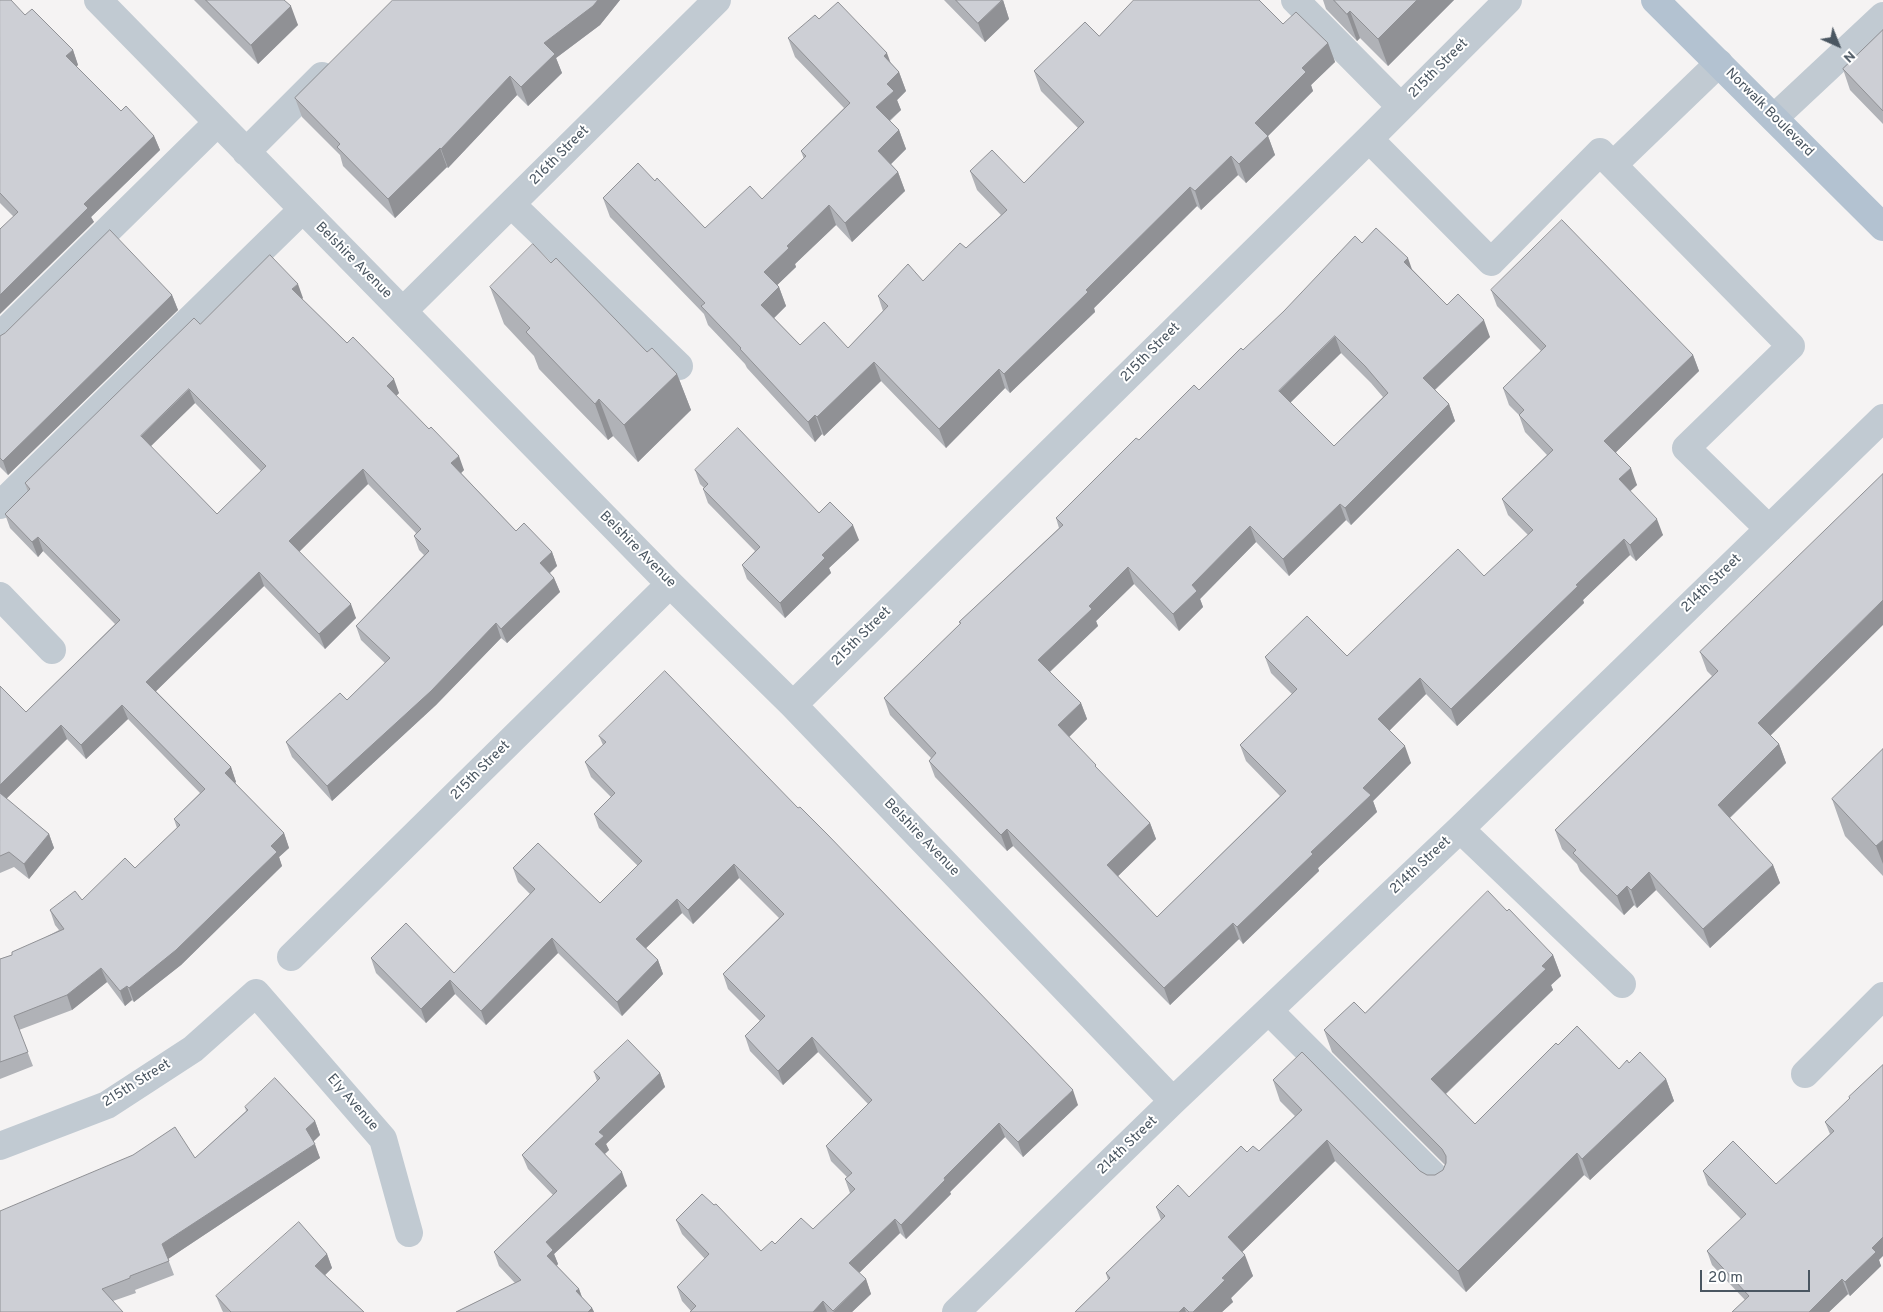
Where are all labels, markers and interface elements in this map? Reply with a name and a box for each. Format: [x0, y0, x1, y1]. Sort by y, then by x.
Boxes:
north arrow [1813, 20, 1863, 70]
street label: 215th Street [1406, 36, 1472, 102]
text: N [1839, 47, 1858, 66]
street label: Norwalk Boulevard [1721, 65, 1817, 161]
street label: 216th Street [527, 123, 593, 189]
street label: Belshire Avenue [311, 219, 395, 303]
street label: 215th Street [1118, 320, 1184, 386]
street label: Belshire Avenue [595, 508, 679, 592]
street label: 214th Street [1678, 551, 1746, 617]
street label: 215th Street [829, 604, 895, 670]
street label: 215th Street [448, 738, 514, 804]
street label: Belshire Avenue [880, 796, 962, 880]
street label: 214th Street [1387, 834, 1455, 898]
street label: 215th Street [100, 1056, 174, 1112]
street label: Ely Avenue [323, 1071, 381, 1135]
street label: 214th Street [1094, 1113, 1162, 1179]
scale bar [1703, 1260, 1813, 1292]
text: 20 m [1708, 1269, 1743, 1288]

